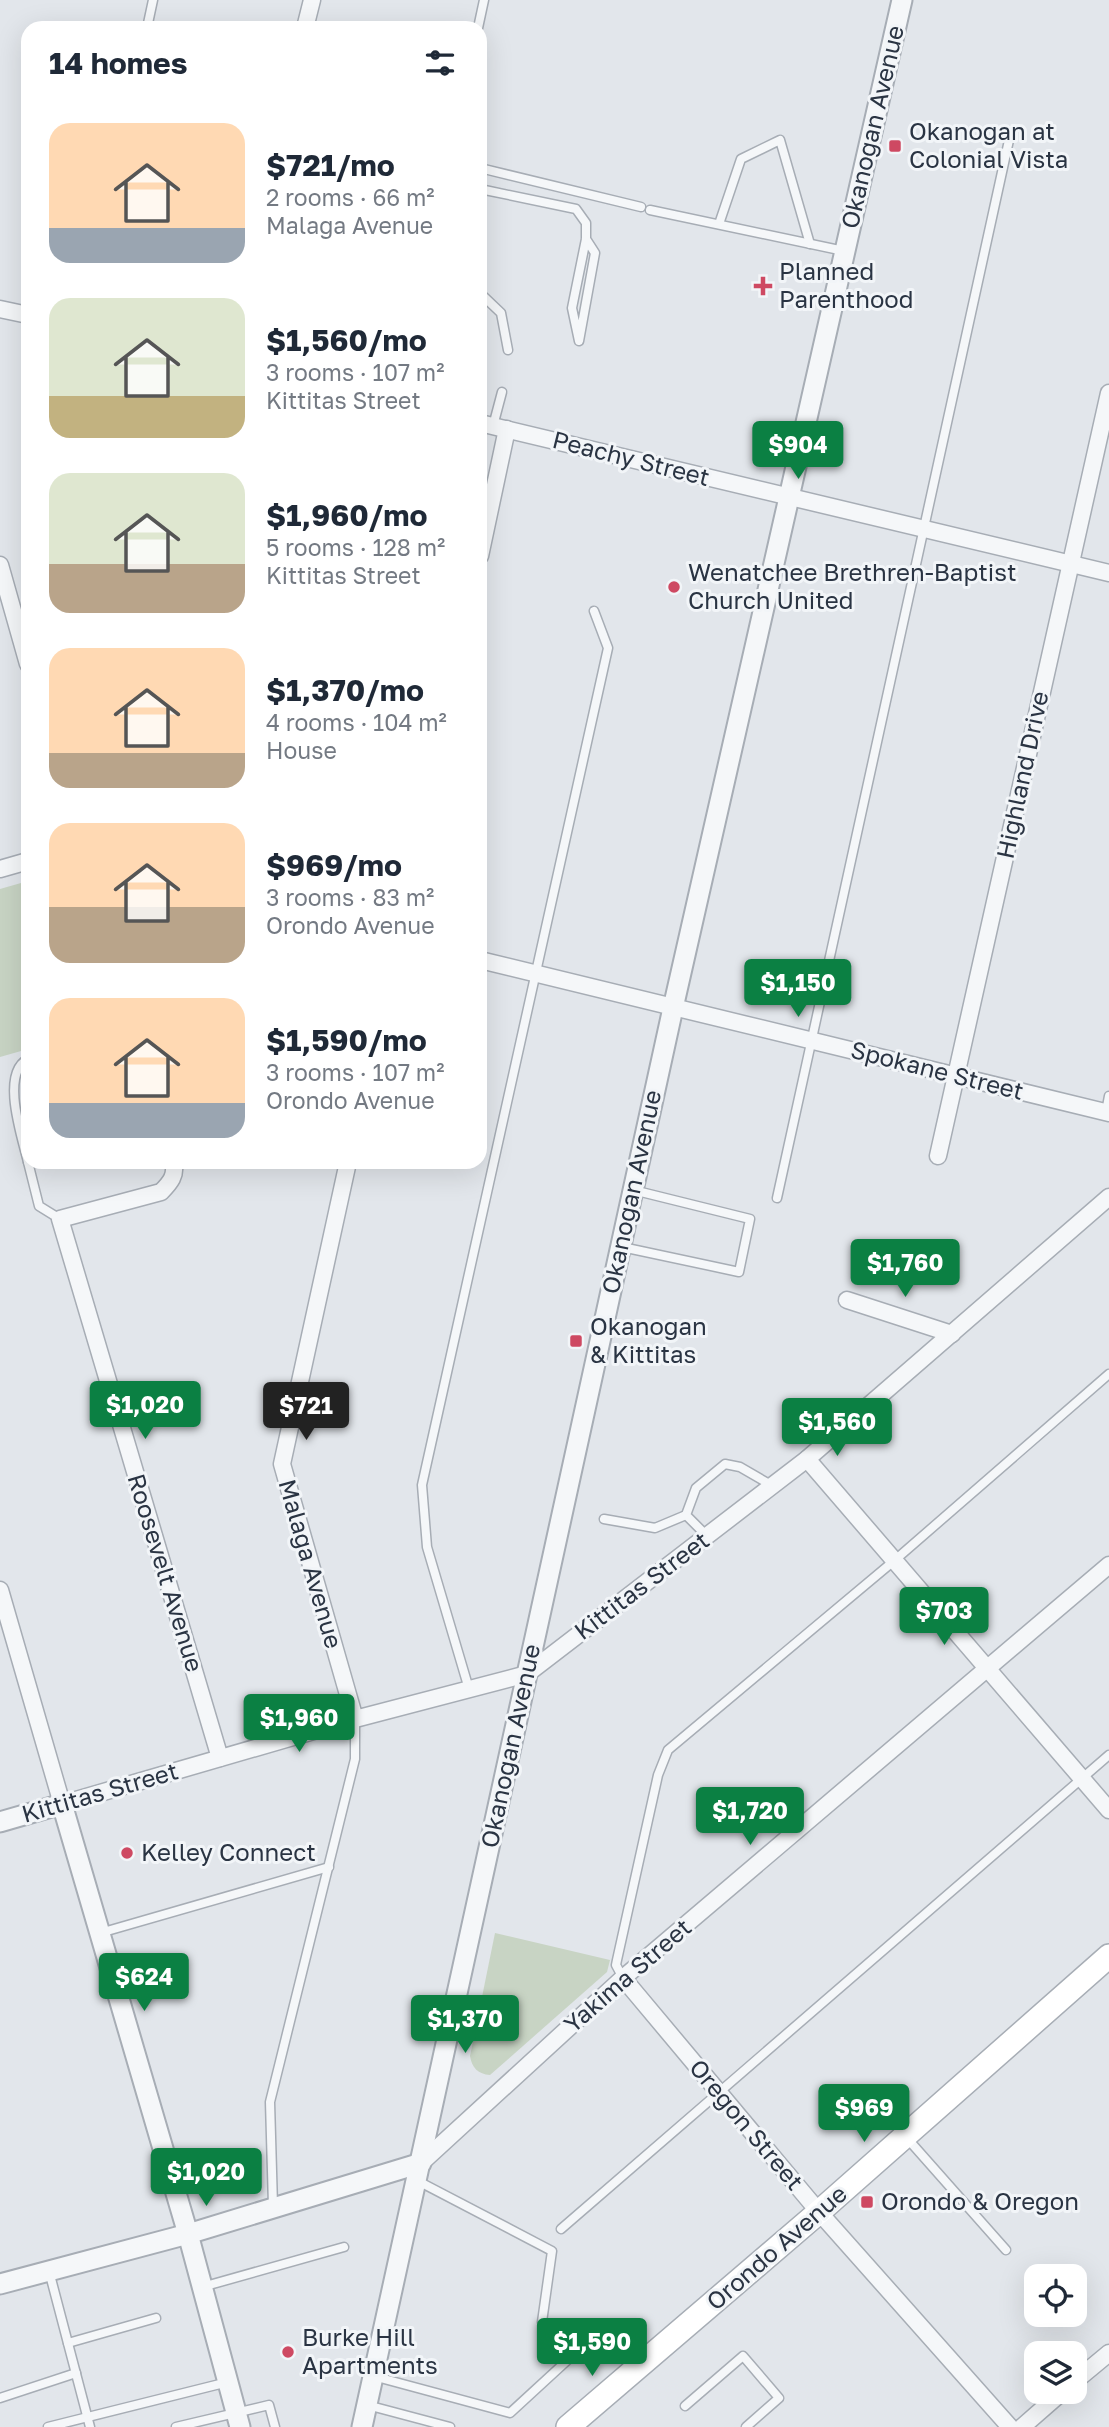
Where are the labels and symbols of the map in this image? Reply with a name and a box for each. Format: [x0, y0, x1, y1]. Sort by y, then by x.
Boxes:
street label: Okanogan Avenue [834, 22, 909, 231]
place label: Okanogan at Colonial Vista [909, 116, 1068, 173]
marker: Okanogan at Colonial Vista [887, 138, 903, 154]
place label: Planned Parenthood [779, 256, 914, 313]
marker: Planned Parenthood [753, 276, 773, 296]
pin: $904 [757, 421, 839, 481]
street label: Peachy Street [550, 424, 713, 491]
place label: Wenatchee Brethren-Baptist Church United [688, 557, 1017, 614]
marker: Wenatchee Brethren-Baptist Church United [666, 579, 682, 595]
street label: Highland Drive [990, 688, 1053, 861]
pin: $1,150 [741, 960, 855, 1019]
street label: Spokane Street [848, 1034, 1027, 1105]
street label: Okanogan Avenue [595, 1087, 666, 1296]
pin: $1,760 [848, 1240, 962, 1299]
place label: Okanogan & Kittitas [590, 1311, 707, 1368]
marker: Okanogan & Kittitas [568, 1333, 584, 1349]
pin: $1,020 [88, 1382, 202, 1441]
pin: $721 [265, 1382, 347, 1442]
pin: $1,560 [780, 1398, 894, 1458]
street label: Roosevelt Avenue [123, 1470, 210, 1675]
street label: Malaga Avenue [273, 1476, 349, 1651]
street label: Kittitas Street [568, 1525, 714, 1645]
pin: $703 [903, 1588, 985, 1647]
street label: Okanogan Avenue [474, 1641, 545, 1850]
pin: $1,960 [242, 1694, 356, 1754]
street label: Kittitas Street [18, 1755, 181, 1828]
pin: $1,720 [693, 1787, 807, 1847]
place label: Kelley Connect [141, 1837, 316, 1866]
marker: Kelley Connect [119, 1845, 135, 1861]
street label: Yakima Street [558, 1912, 696, 2038]
pin: $624 [103, 1954, 185, 2013]
pin: $1,370 [408, 1996, 522, 2055]
street label: Oregon Street [684, 2053, 810, 2195]
pin: $969 [823, 2084, 905, 2144]
pin: $1,020 [149, 2148, 263, 2208]
street label: Orondo Avenue [700, 2178, 852, 2316]
place label: Orondo & Oregon [881, 2186, 1079, 2215]
marker: Orondo & Oregon [859, 2194, 875, 2210]
pin: $1,590 [535, 2318, 649, 2378]
place label: Burke Hill Apartments [302, 2322, 438, 2379]
marker: Burke Hill Apartments [280, 2344, 296, 2360]

